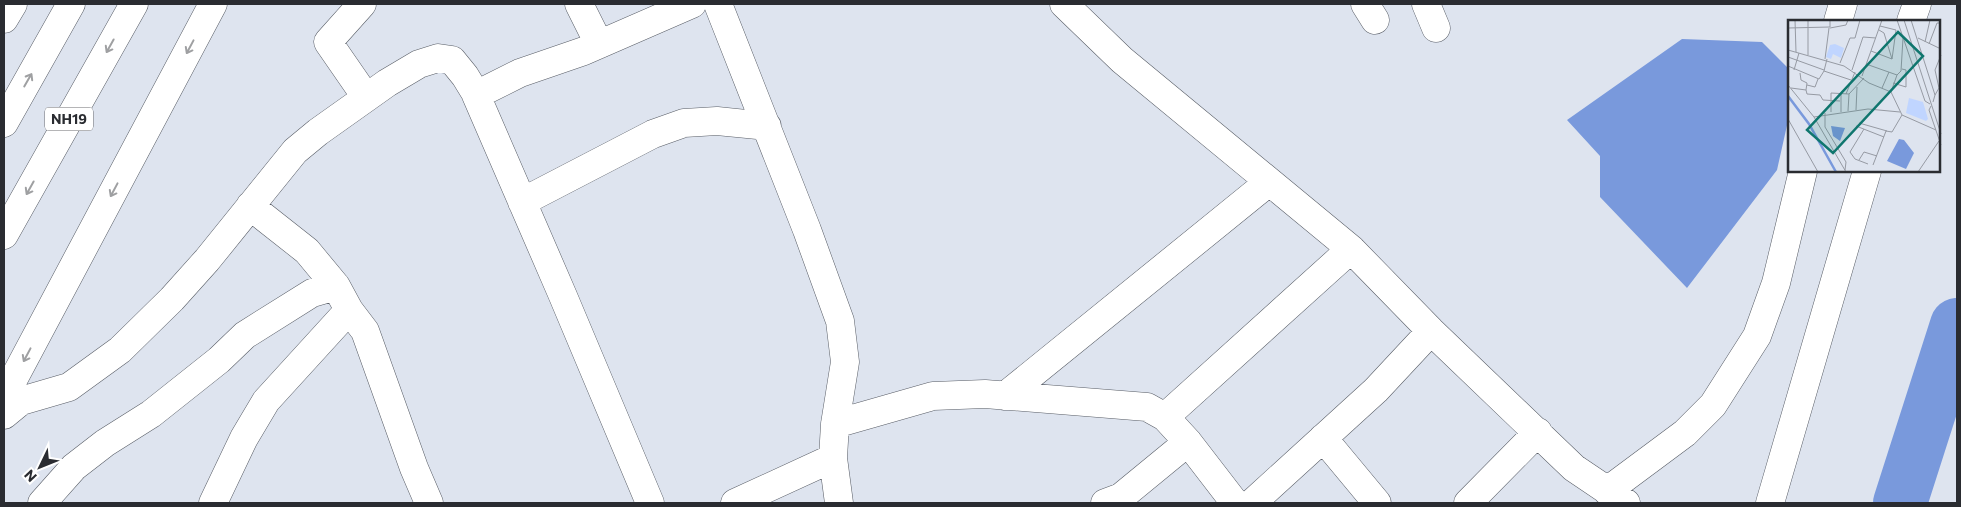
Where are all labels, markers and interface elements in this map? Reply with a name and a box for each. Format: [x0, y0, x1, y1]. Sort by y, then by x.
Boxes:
inset map [1788, 20, 1941, 172]
one-way arrow [105, 39, 115, 54]
one-way arrow [185, 39, 194, 54]
one-way arrow [23, 73, 33, 88]
road number: NH19 [45, 108, 93, 130]
one-way arrow [25, 180, 35, 195]
one-way arrow [109, 183, 119, 198]
one-way arrow [22, 347, 32, 362]
north arrow [15, 442, 65, 492]
text: N [20, 467, 40, 486]

